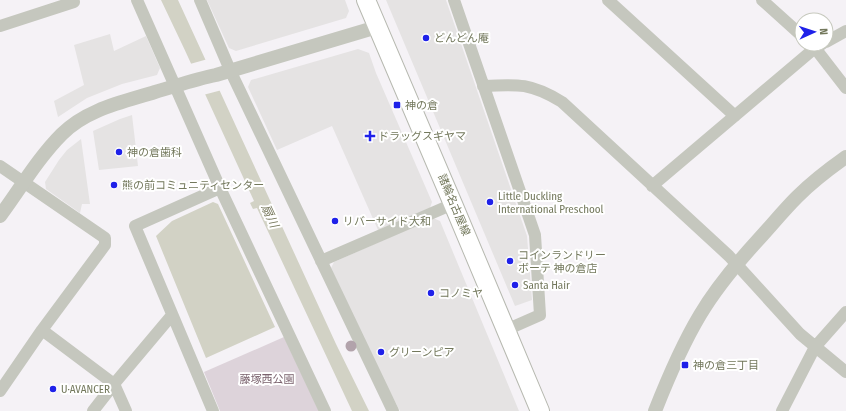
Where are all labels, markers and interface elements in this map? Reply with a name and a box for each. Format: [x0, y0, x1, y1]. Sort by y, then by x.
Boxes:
north arrow [794, 12, 834, 52]
text: N [817, 28, 830, 35]
place label: どんどん庵 [434, 32, 489, 45]
marker: どんどん庵 [421, 33, 431, 43]
place label: 神の倉 [405, 99, 438, 112]
marker: 神の倉 [392, 100, 402, 110]
place label: ドラッグスギヤマ [378, 130, 466, 143]
marker: ドラッグスギヤマ [365, 131, 375, 141]
place label: 神の倉歯科 [127, 146, 182, 159]
marker: 神の倉歯科 [114, 147, 124, 157]
street label: 諸輪名古屋線 [435, 172, 473, 238]
place label: 熊の前コミュニティセンター [122, 179, 264, 192]
marker: 熊の前コミュニティセンター [109, 180, 119, 190]
place label: Little Duckling International Preschool [498, 190, 604, 216]
marker: Little Duckling International Preschool [485, 197, 495, 207]
water label: 扇川 [259, 202, 282, 232]
place label: リバーサイド大和 [343, 215, 431, 228]
marker: リバーサイド大和 [330, 216, 340, 226]
place label: コインランドリー ボーテ 神の倉店 [518, 249, 606, 275]
marker: コインランドリー ボーテ 神の倉店 [505, 256, 515, 266]
place label: Santa Hair [523, 279, 570, 292]
marker: Santa Hair [510, 280, 520, 290]
place label: コノミヤ [439, 287, 483, 300]
marker: コノミヤ [426, 288, 436, 298]
place label: グリーンピア [389, 346, 454, 359]
marker: グリーンピア [376, 347, 386, 357]
place label: 神の倉三丁目 [693, 359, 759, 372]
marker: 神の倉三丁目 [680, 360, 690, 370]
park label: 藤塚西公園 [240, 373, 295, 386]
place label: U·AVANCER [61, 383, 110, 396]
marker: U·AVANCER [48, 384, 58, 394]

